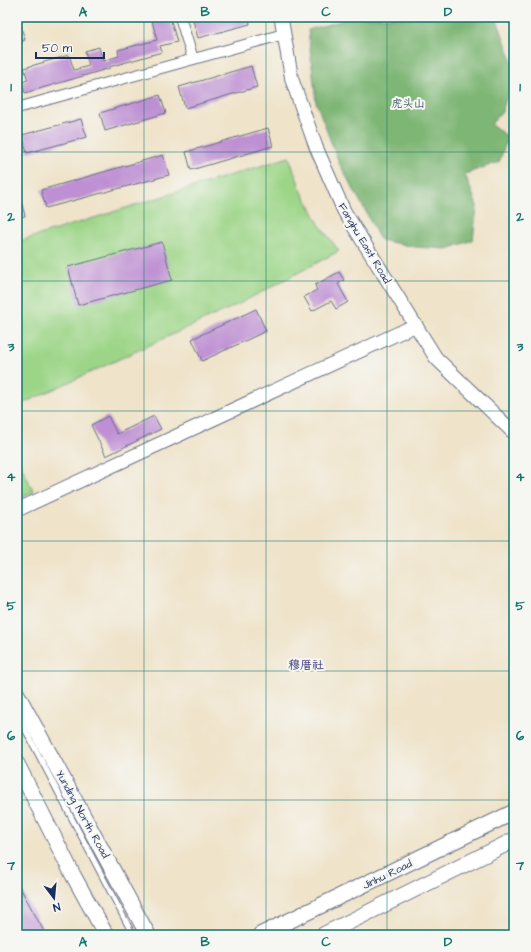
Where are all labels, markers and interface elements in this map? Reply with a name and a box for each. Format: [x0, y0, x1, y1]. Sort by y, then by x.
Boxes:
text: A [79, 3, 88, 21]
text: B [200, 3, 210, 21]
text: C [321, 3, 331, 21]
text: D [444, 3, 453, 21]
scale bar [36, 34, 104, 60]
text: 50 m [42, 40, 73, 57]
text: 1 [10, 78, 12, 96]
text: 1 [519, 78, 521, 96]
park label: 虎头山 [392, 96, 425, 111]
street label: Fanghu East Road [334, 200, 395, 287]
text: 2 [6, 208, 15, 226]
text: 2 [515, 208, 524, 226]
text: 3 [7, 338, 15, 356]
text: 3 [516, 338, 524, 356]
text: 4 [7, 468, 16, 486]
text: 4 [516, 468, 525, 486]
text: 5 [6, 597, 16, 615]
text: 5 [515, 597, 525, 615]
district label: 穆厝社 [288, 657, 324, 674]
text: 6 [7, 727, 16, 745]
text: 6 [516, 727, 525, 745]
street label: Yunding North Road [51, 768, 113, 862]
street label: Jinhu Road [360, 856, 415, 893]
text: 7 [6, 857, 16, 875]
text: 7 [515, 857, 525, 875]
north arrow [34, 878, 74, 918]
text: N [51, 899, 62, 915]
text: A [79, 933, 88, 951]
text: B [200, 933, 210, 951]
text: C [321, 933, 331, 951]
text: D [444, 933, 453, 951]

